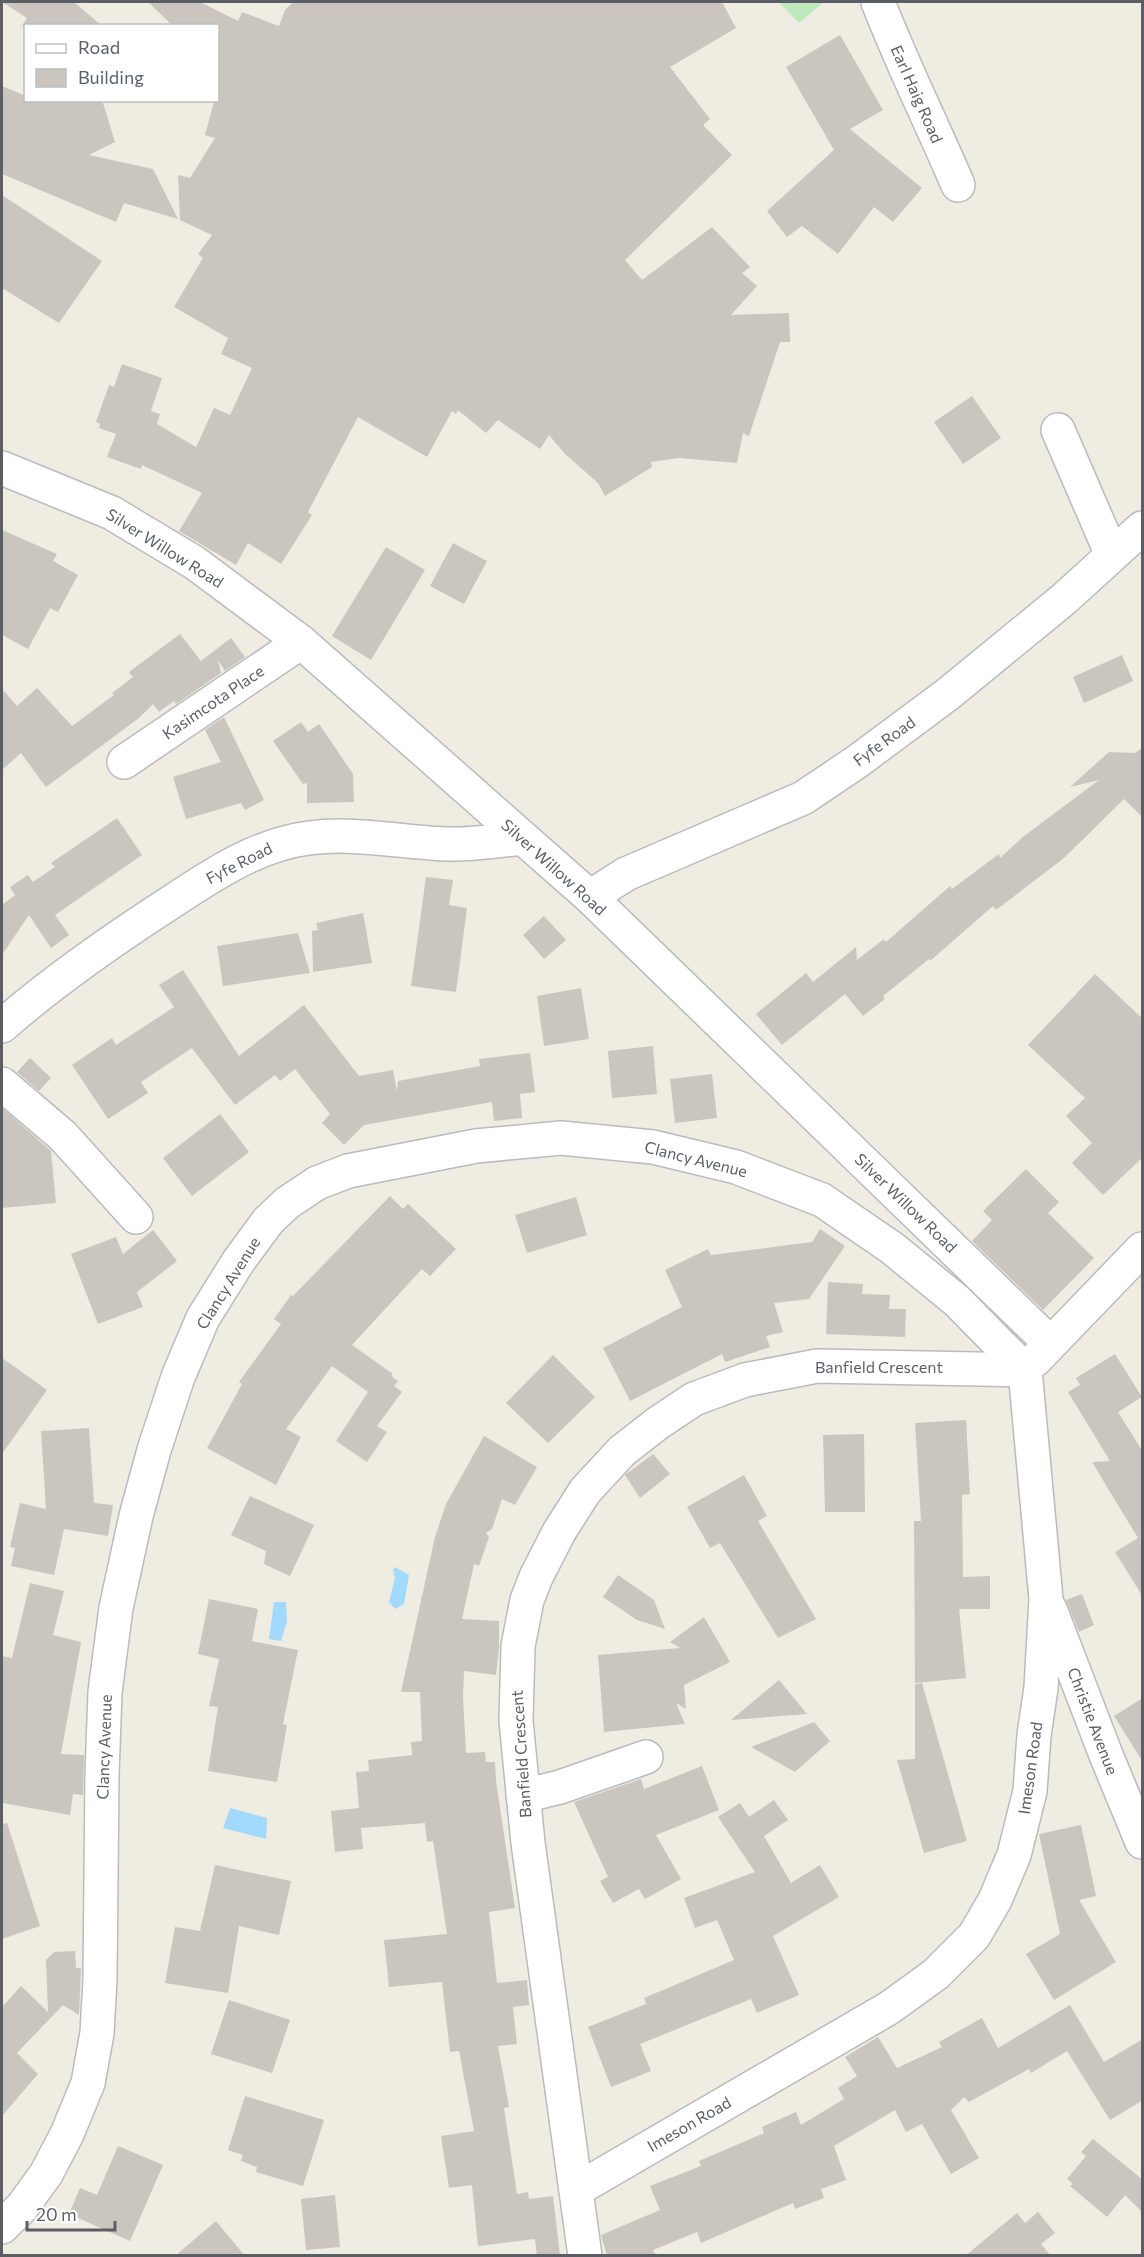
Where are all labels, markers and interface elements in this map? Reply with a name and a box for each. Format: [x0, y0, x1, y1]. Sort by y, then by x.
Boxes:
legend [24, 24, 219, 102]
text: Road [78, 36, 120, 58]
street label: Earl Haig Road [887, 42, 947, 146]
text: Building [78, 66, 144, 88]
street label: Silver Willow Road [103, 504, 227, 591]
street label: Kasimcota Place [158, 661, 267, 743]
street label: Fyfe Road [849, 712, 918, 769]
street label: Silver Willow Road [498, 815, 611, 919]
street label: Fyfe Road [202, 838, 275, 887]
street label: Clancy Avenue [643, 1137, 749, 1180]
street label: Silver Willow Road [851, 1149, 961, 1256]
street label: Clancy Avenue [192, 1233, 263, 1332]
street label: Banfield Crescent [815, 1357, 943, 1376]
street label: Christie Avenue [1064, 1664, 1123, 1777]
street label: Banfield Crescent [507, 1689, 534, 1819]
street label: Clancy Avenue [92, 1694, 115, 1800]
street label: Imeson Road [1014, 1720, 1045, 1815]
street label: Imeson Road [644, 2092, 734, 2155]
scale bar [27, 2194, 116, 2232]
text: 20 m [36, 2203, 77, 2225]

